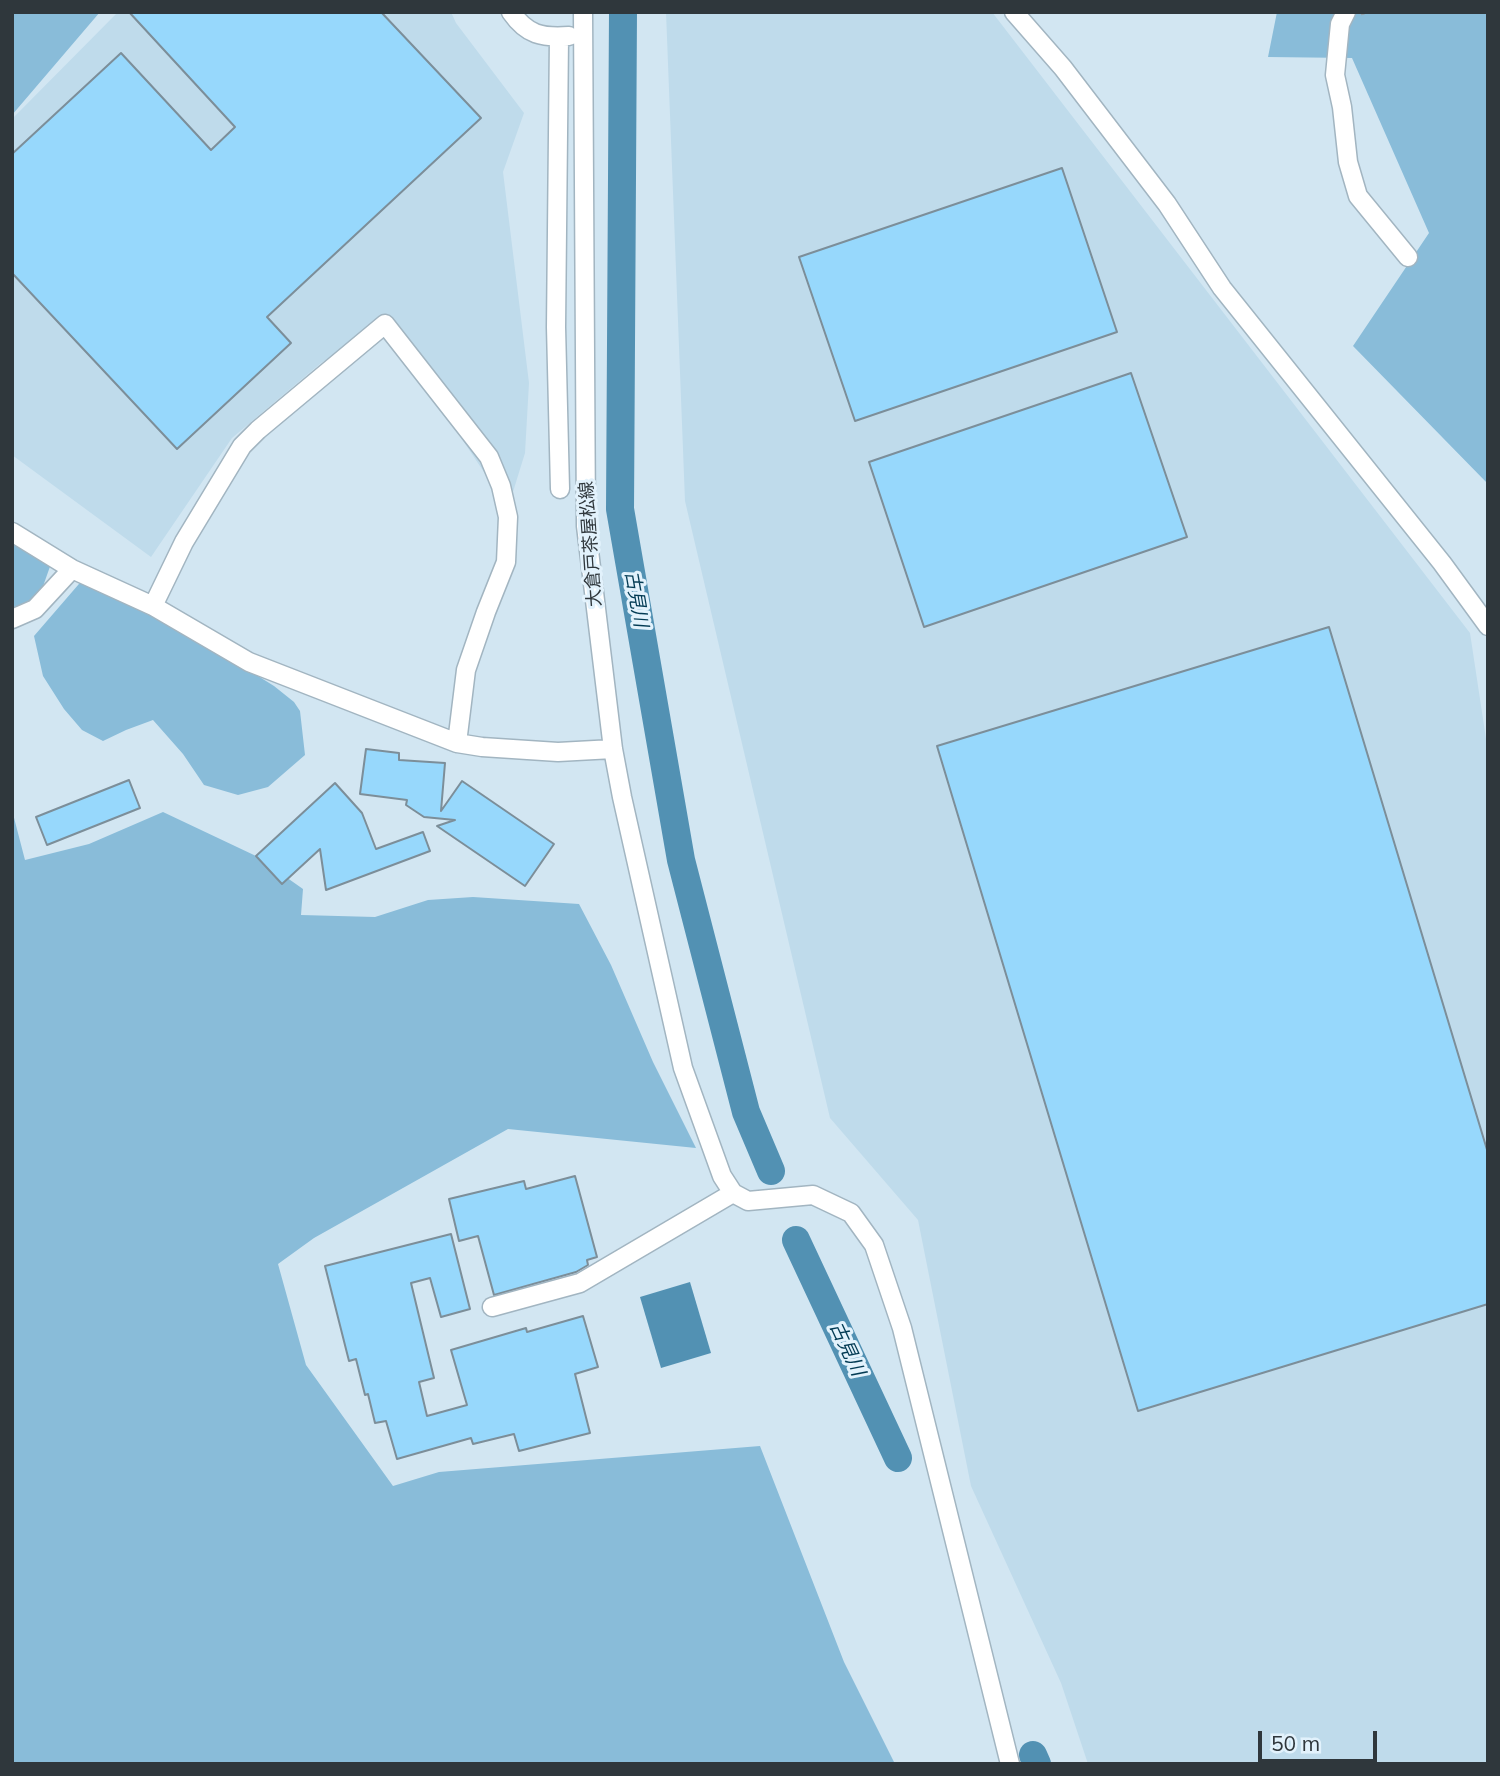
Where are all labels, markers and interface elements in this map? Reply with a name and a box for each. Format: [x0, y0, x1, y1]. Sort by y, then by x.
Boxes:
street label: 大倉戸茶屋松線 [576, 480, 606, 608]
water label: 古見川 [620, 569, 652, 629]
water label: 古見川 [825, 1318, 869, 1380]
scale bar [1262, 1716, 1381, 1760]
text: 50 m [1271, 1730, 1320, 1756]

